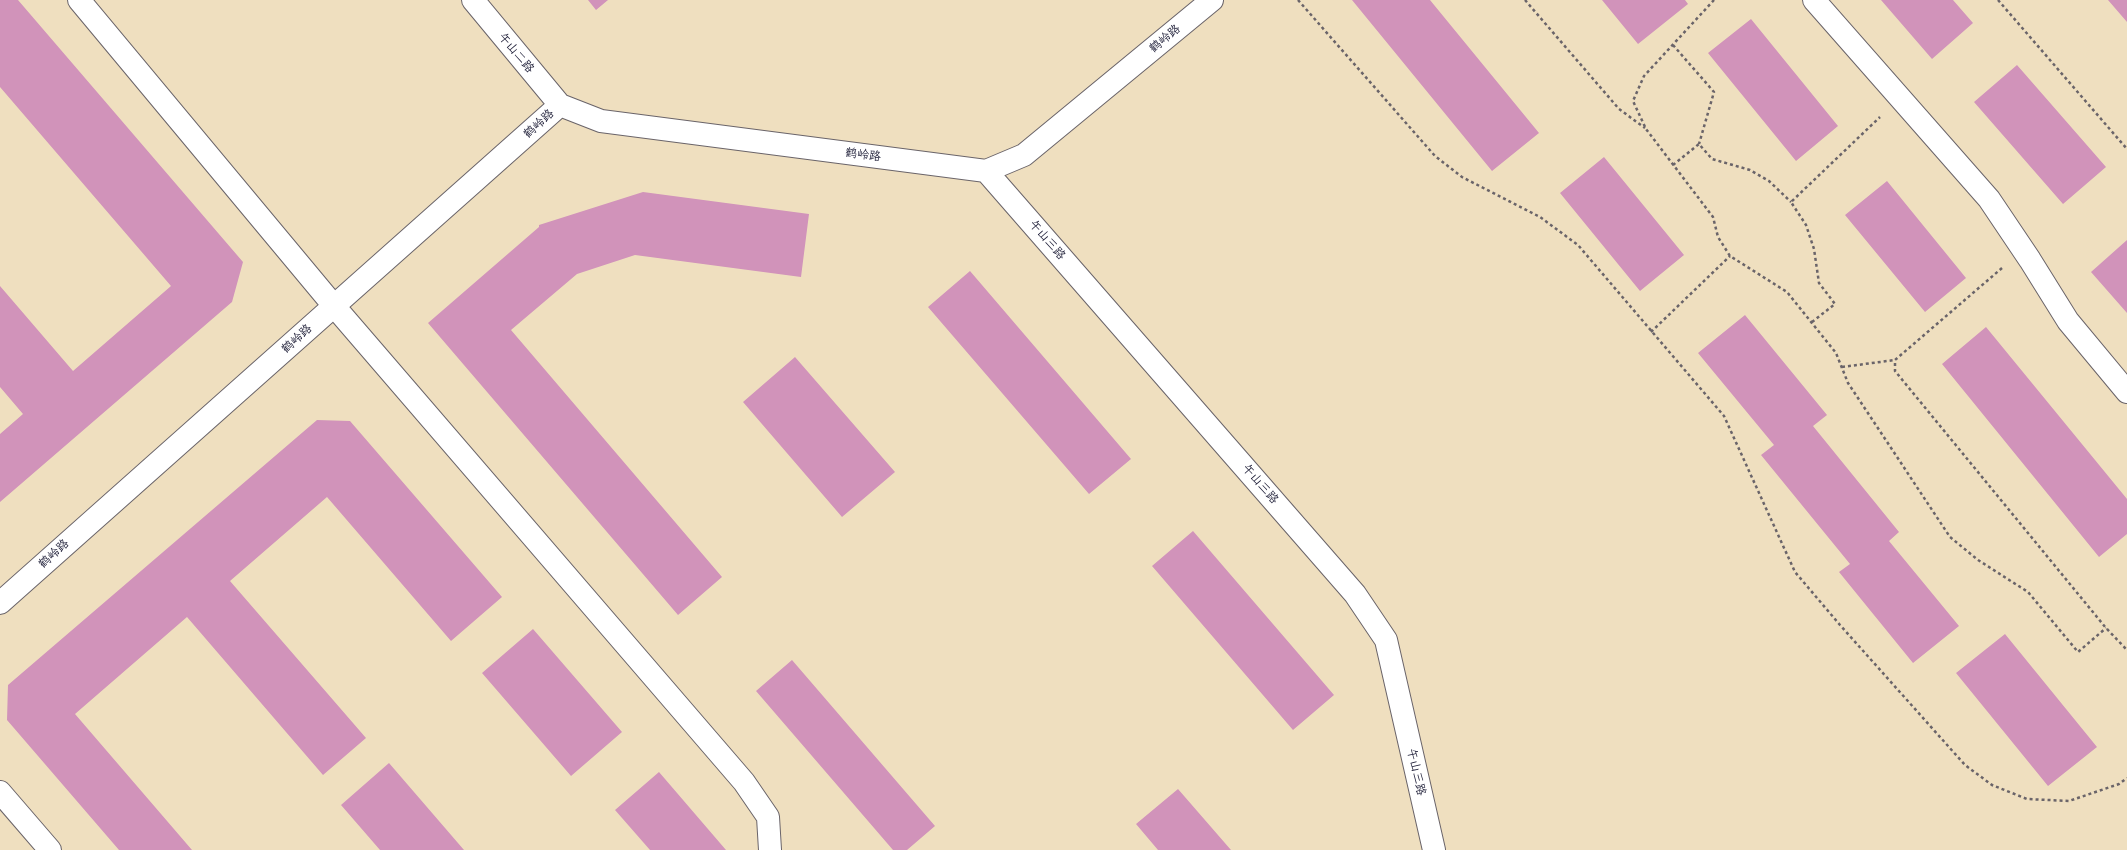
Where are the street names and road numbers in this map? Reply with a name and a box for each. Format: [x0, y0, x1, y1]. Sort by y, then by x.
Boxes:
street label: 鹤岭路 [1147, 22, 1183, 56]
street label: 午山二路 [495, 30, 537, 76]
street label: 鹤岭路 [521, 107, 557, 141]
street label: 鹤岭路 [844, 146, 882, 164]
street label: 午山三路 [1026, 217, 1068, 263]
street label: 鹤岭路 [279, 322, 315, 356]
street label: 午山三路 [1239, 461, 1281, 507]
street label: 鹤岭路 [36, 537, 72, 571]
street label: 午山三路 [1404, 747, 1428, 797]

